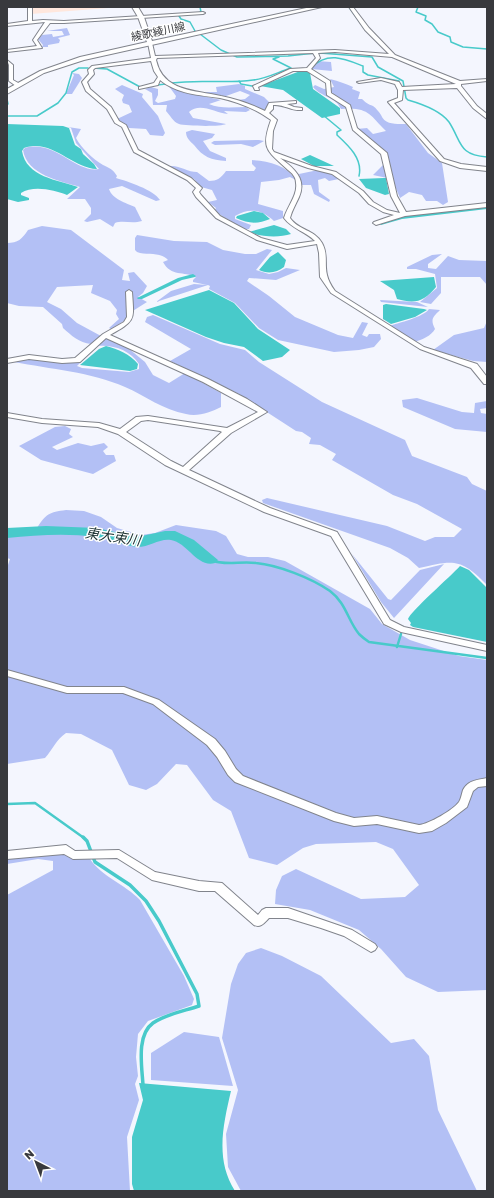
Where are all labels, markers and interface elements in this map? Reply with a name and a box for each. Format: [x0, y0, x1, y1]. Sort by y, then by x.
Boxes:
street label: 綾歌綾川線 [130, 19, 186, 43]
water label: 東大束川 [84, 524, 144, 549]
north arrow [16, 1142, 56, 1182]
text: N [22, 1147, 36, 1162]

